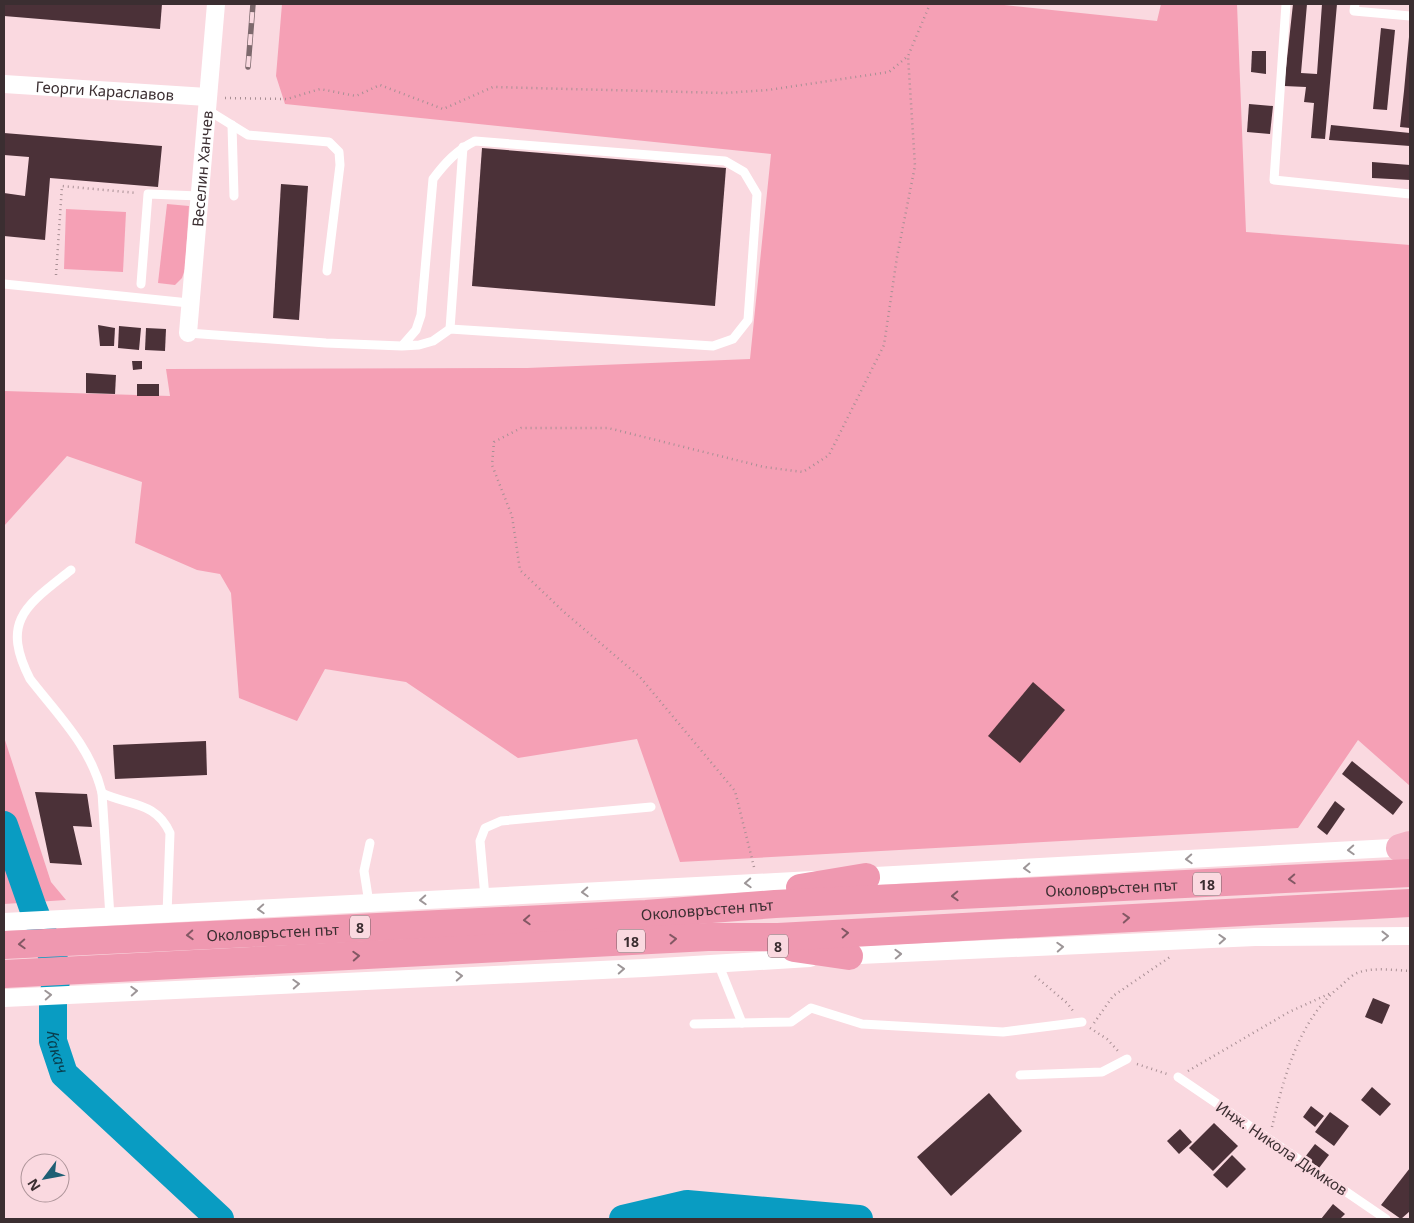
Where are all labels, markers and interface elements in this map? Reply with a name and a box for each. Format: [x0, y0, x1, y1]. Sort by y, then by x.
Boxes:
street label: Георги Караславов [35, 76, 175, 105]
street label: Веселин Ханчев [187, 110, 217, 228]
one-way arrow [1347, 845, 1355, 856]
one-way arrow [1185, 854, 1193, 865]
one-way arrow [1022, 863, 1030, 874]
road number: 18 [1193, 872, 1221, 896]
street label: Околовръстен път [1045, 874, 1178, 901]
one-way arrow [1287, 874, 1295, 885]
one-way arrow [743, 878, 751, 888]
one-way arrow [581, 886, 589, 897]
one-way arrow [950, 891, 958, 901]
street label: Околовръстен път [640, 894, 774, 924]
one-way arrow [419, 895, 427, 906]
one-way arrow [257, 903, 265, 914]
one-way arrow [1122, 913, 1130, 924]
one-way arrow [523, 914, 531, 925]
road number: 8 [350, 916, 370, 939]
street label: Околовръстен път [206, 919, 339, 945]
one-way arrow [841, 928, 849, 939]
road number: 18 [617, 929, 645, 952]
one-way arrow [186, 930, 194, 941]
one-way arrow [1382, 931, 1389, 941]
one-way arrow [669, 933, 677, 944]
road number: 8 [768, 934, 788, 958]
one-way arrow [1219, 934, 1227, 944]
one-way arrow [17, 939, 25, 950]
one-way arrow [1056, 941, 1064, 952]
one-way arrow [894, 948, 902, 959]
one-way arrow [353, 951, 361, 961]
one-way arrow [617, 963, 625, 974]
one-way arrow [455, 971, 463, 982]
one-way arrow [293, 978, 301, 989]
one-way arrow [130, 986, 138, 996]
one-way arrow [44, 990, 52, 1001]
water label: Какач [42, 1031, 74, 1076]
street label: Инж. Никола Димков [1212, 1096, 1352, 1200]
north arrow [20, 1153, 70, 1203]
text: N [22, 1175, 45, 1195]

